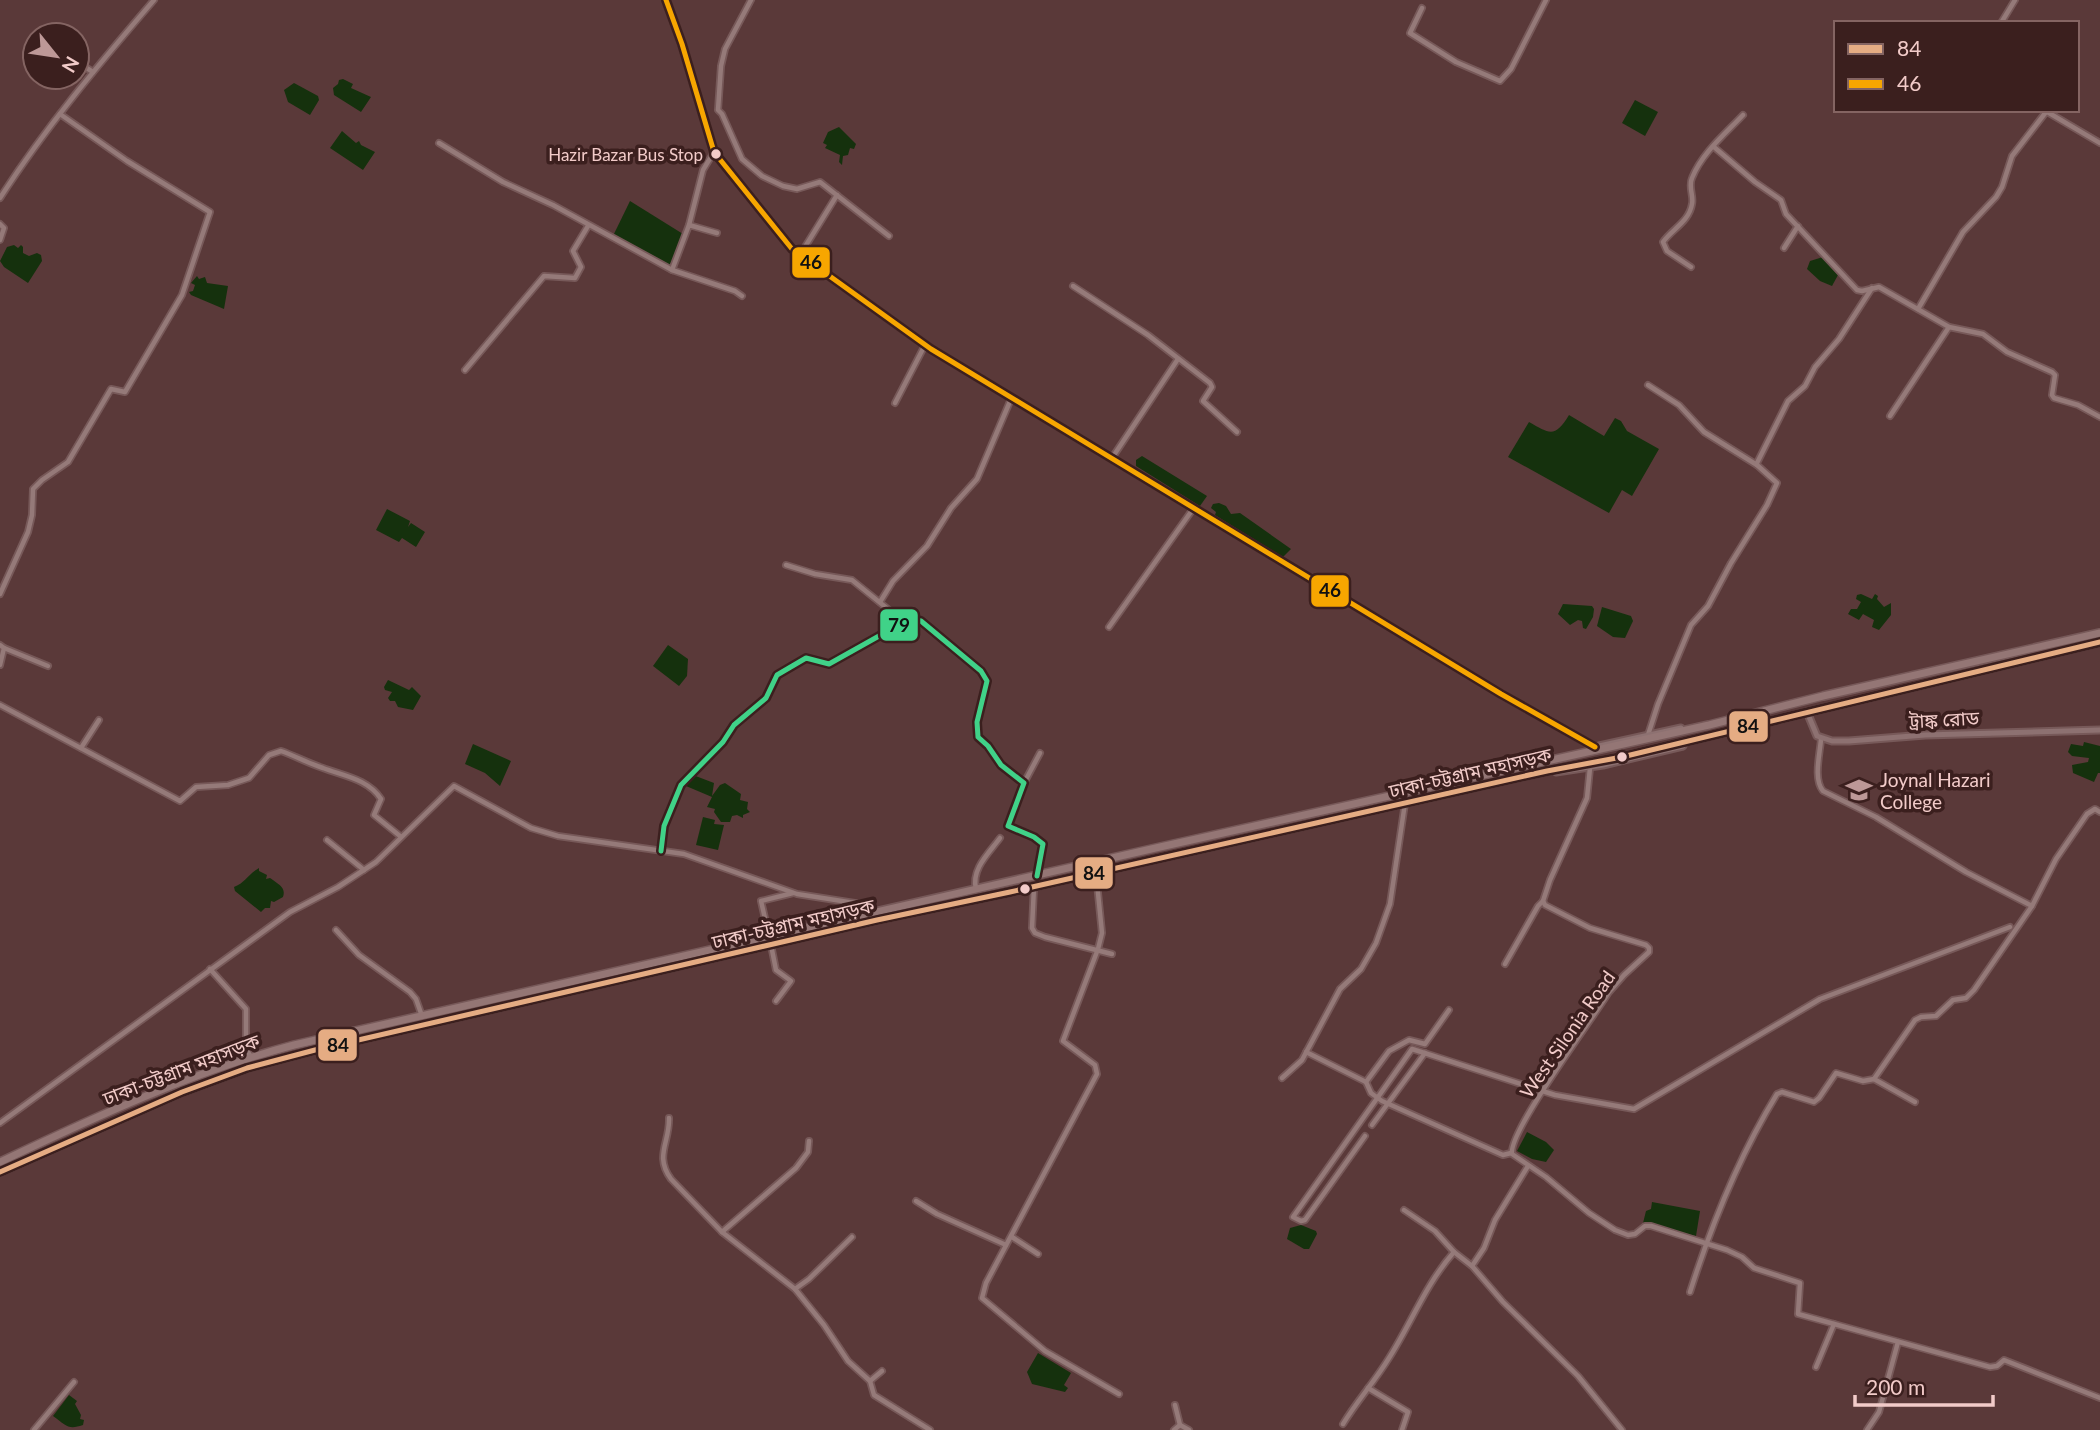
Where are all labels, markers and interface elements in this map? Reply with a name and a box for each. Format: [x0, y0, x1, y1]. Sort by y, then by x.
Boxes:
north arrow [21, 21, 91, 91]
legend [1834, 21, 2079, 112]
text: 84 [1897, 35, 1921, 60]
text: N [58, 53, 85, 77]
text: 46 [1897, 70, 1921, 95]
place label: Hazir Bazar Bus Stop [548, 144, 703, 165]
marker: Hazir Bazar Bus Stop [709, 147, 723, 161]
line badge: 46 [791, 246, 831, 279]
text: 46 [800, 250, 822, 273]
line badge: 46 [1310, 574, 1350, 608]
text: 46 [1319, 578, 1341, 601]
line badge: 79 [879, 608, 919, 642]
text: 79 [888, 613, 910, 636]
street label: ট্রাঙ্ক রোড [1907, 706, 1980, 732]
line badge: 84 [1728, 710, 1769, 743]
text: 84 [1737, 714, 1759, 737]
street label: ঢাকা-চট্টগ্রাম মহাসড়ক [1386, 742, 1554, 802]
unlabelled marker [1615, 750, 1629, 764]
place label: Joynal Hazari College [1880, 768, 1991, 813]
school or university icon: Joynal Hazari College [1844, 775, 1874, 805]
line badge: 84 [1074, 856, 1114, 890]
text: 84 [1083, 861, 1105, 884]
unlabelled marker [1018, 882, 1032, 896]
street label: ঢাকা-চট্টগ্রাম মহাসড়ক [709, 893, 877, 953]
street label: West Silonia Road [1515, 966, 1619, 1102]
street label: ঢাকা-চট্টগ্রাম মহাসড়ক [98, 1028, 263, 1110]
line badge: 84 [317, 1028, 358, 1062]
text: 84 [327, 1033, 349, 1056]
scale bar [1855, 1364, 1993, 1408]
text: 200 m [1866, 1374, 1925, 1399]

